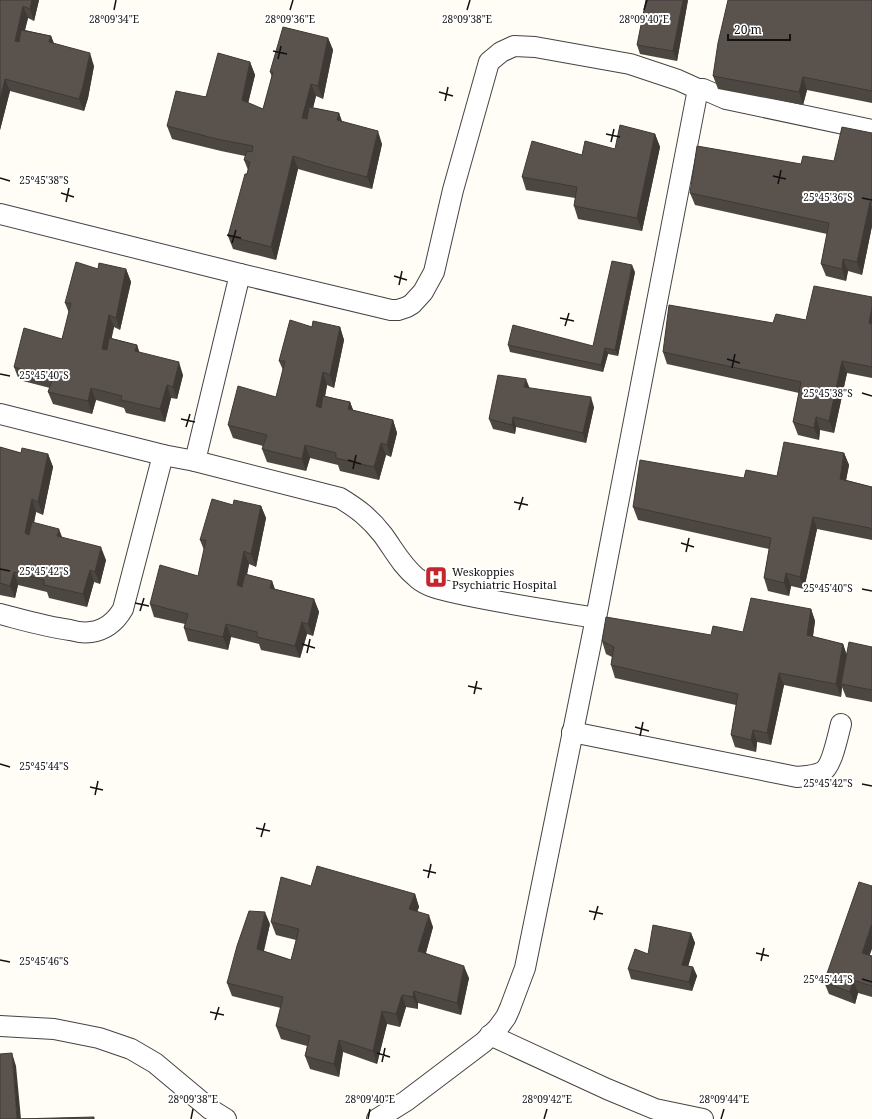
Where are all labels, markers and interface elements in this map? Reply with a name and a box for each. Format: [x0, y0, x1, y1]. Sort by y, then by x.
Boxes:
text: 28°09'34"E [89, 12, 139, 26]
text: 28°09'36"E [265, 12, 315, 26]
text: 28°09'38"E [442, 12, 492, 26]
text: 28°09'40"E [619, 12, 669, 26]
scale bar [728, 16, 790, 42]
text: 20 m [734, 21, 762, 38]
text: 25°45'38"S [19, 173, 69, 187]
text: 25°45'36"S [803, 190, 853, 204]
text: 25°45'40"S [19, 368, 69, 382]
text: 25°45'38"S [803, 386, 853, 400]
text: 25°45'42"S [19, 564, 69, 578]
hospital icon: Weskoppies Psychiatric Hospital [423, 564, 449, 590]
place label: Weskoppies Psychiatric Hospital [452, 564, 557, 592]
text: 25°45'40"S [803, 581, 853, 595]
text: 25°45'44"S [19, 759, 69, 773]
text: 25°45'42"S [803, 776, 853, 790]
text: 25°45'46"S [19, 954, 69, 968]
text: 25°45'44"S [803, 972, 853, 986]
text: 28°09'38"E [168, 1092, 218, 1106]
text: 28°09'40"E [345, 1092, 395, 1106]
text: 28°09'42"E [522, 1092, 572, 1106]
text: 28°09'44"E [699, 1092, 749, 1106]

